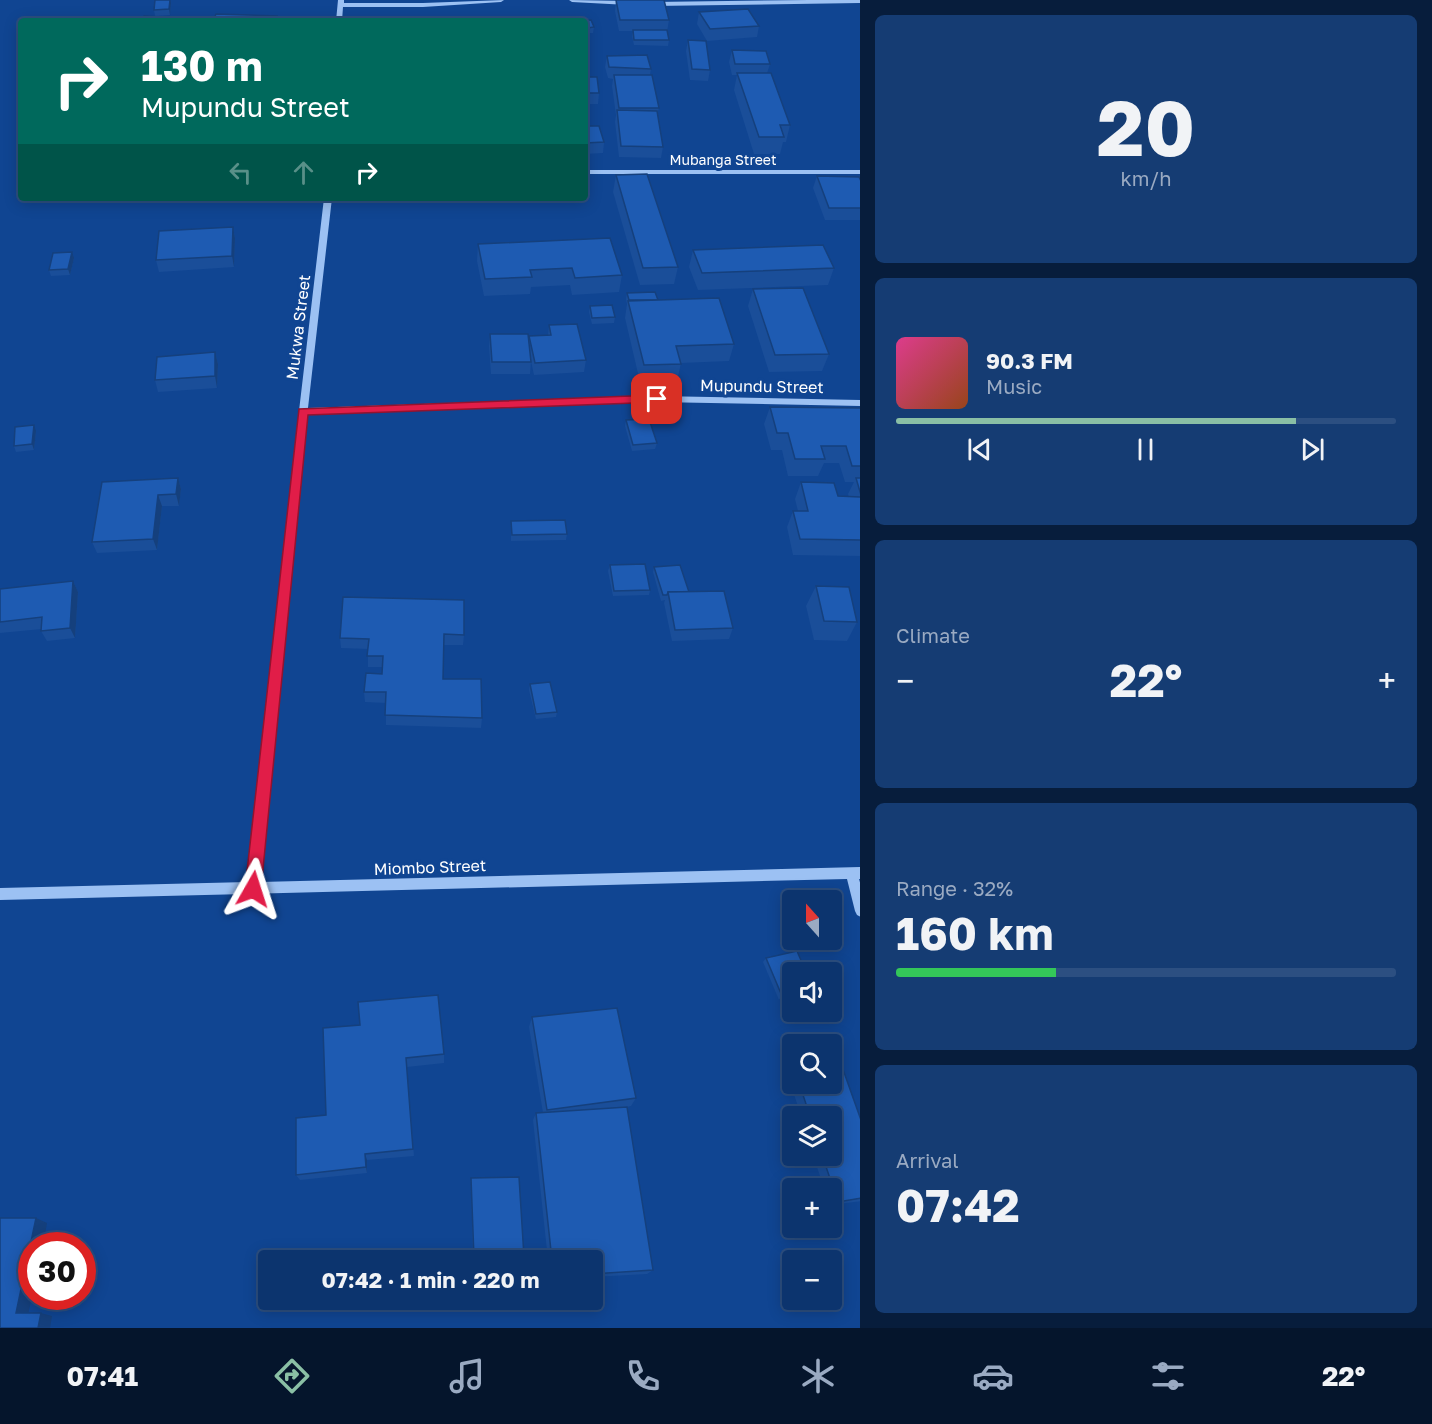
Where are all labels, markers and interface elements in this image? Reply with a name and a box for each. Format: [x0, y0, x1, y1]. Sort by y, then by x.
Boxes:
text: 130 m [141, 40, 263, 90]
icon: right [42, 42, 120, 120]
text: 20 [1097, 80, 1195, 173]
text: Mupundu Street [141, 91, 350, 123]
street label: Mubanga Street [669, 151, 777, 168]
icon: left [224, 156, 257, 189]
icon: ahead [287, 156, 320, 189]
icon: right [350, 156, 383, 189]
text: km/h [1121, 166, 1171, 190]
street label: Mukwa Street [282, 273, 314, 381]
text: 90.3 FM [986, 347, 1073, 374]
pin [631, 373, 682, 424]
text: Music [986, 374, 1042, 398]
street label: Mupundu Street [700, 375, 824, 397]
icon: arrive [640, 382, 673, 415]
icon: previous [963, 433, 996, 466]
icon: pause [1129, 433, 1162, 466]
icon: next [1296, 433, 1329, 466]
text: Climate [896, 623, 970, 647]
text: 22° [1110, 653, 1182, 707]
text: − [896, 661, 914, 700]
text: + [1378, 661, 1396, 700]
street label: Miombo Street [373, 855, 487, 879]
position arrow [221, 857, 285, 921]
text: Range · 32% [896, 876, 1013, 900]
north arrow [782, 890, 842, 950]
map controls [782, 890, 842, 1310]
text: 160 km [896, 906, 1054, 960]
button: sound [782, 962, 842, 1022]
button: search [782, 1034, 842, 1094]
button: layers [782, 1106, 842, 1166]
text: Arrival [896, 1148, 959, 1172]
button: + [782, 1178, 842, 1238]
text: 07:42 [896, 1178, 1020, 1232]
speed limit sign: 30 [18, 1232, 96, 1310]
button: − [782, 1250, 842, 1310]
text: 07:42 · 1 min · 220 m [322, 1266, 539, 1293]
icon: directions [271, 1355, 313, 1397]
icon: music [446, 1355, 488, 1397]
icon: phone [622, 1355, 664, 1397]
icon: climate [797, 1355, 839, 1397]
icon: car [972, 1355, 1014, 1397]
icon: filters [1147, 1355, 1189, 1397]
text: 07:41 [67, 1360, 138, 1392]
text: 22° [1322, 1360, 1365, 1392]

